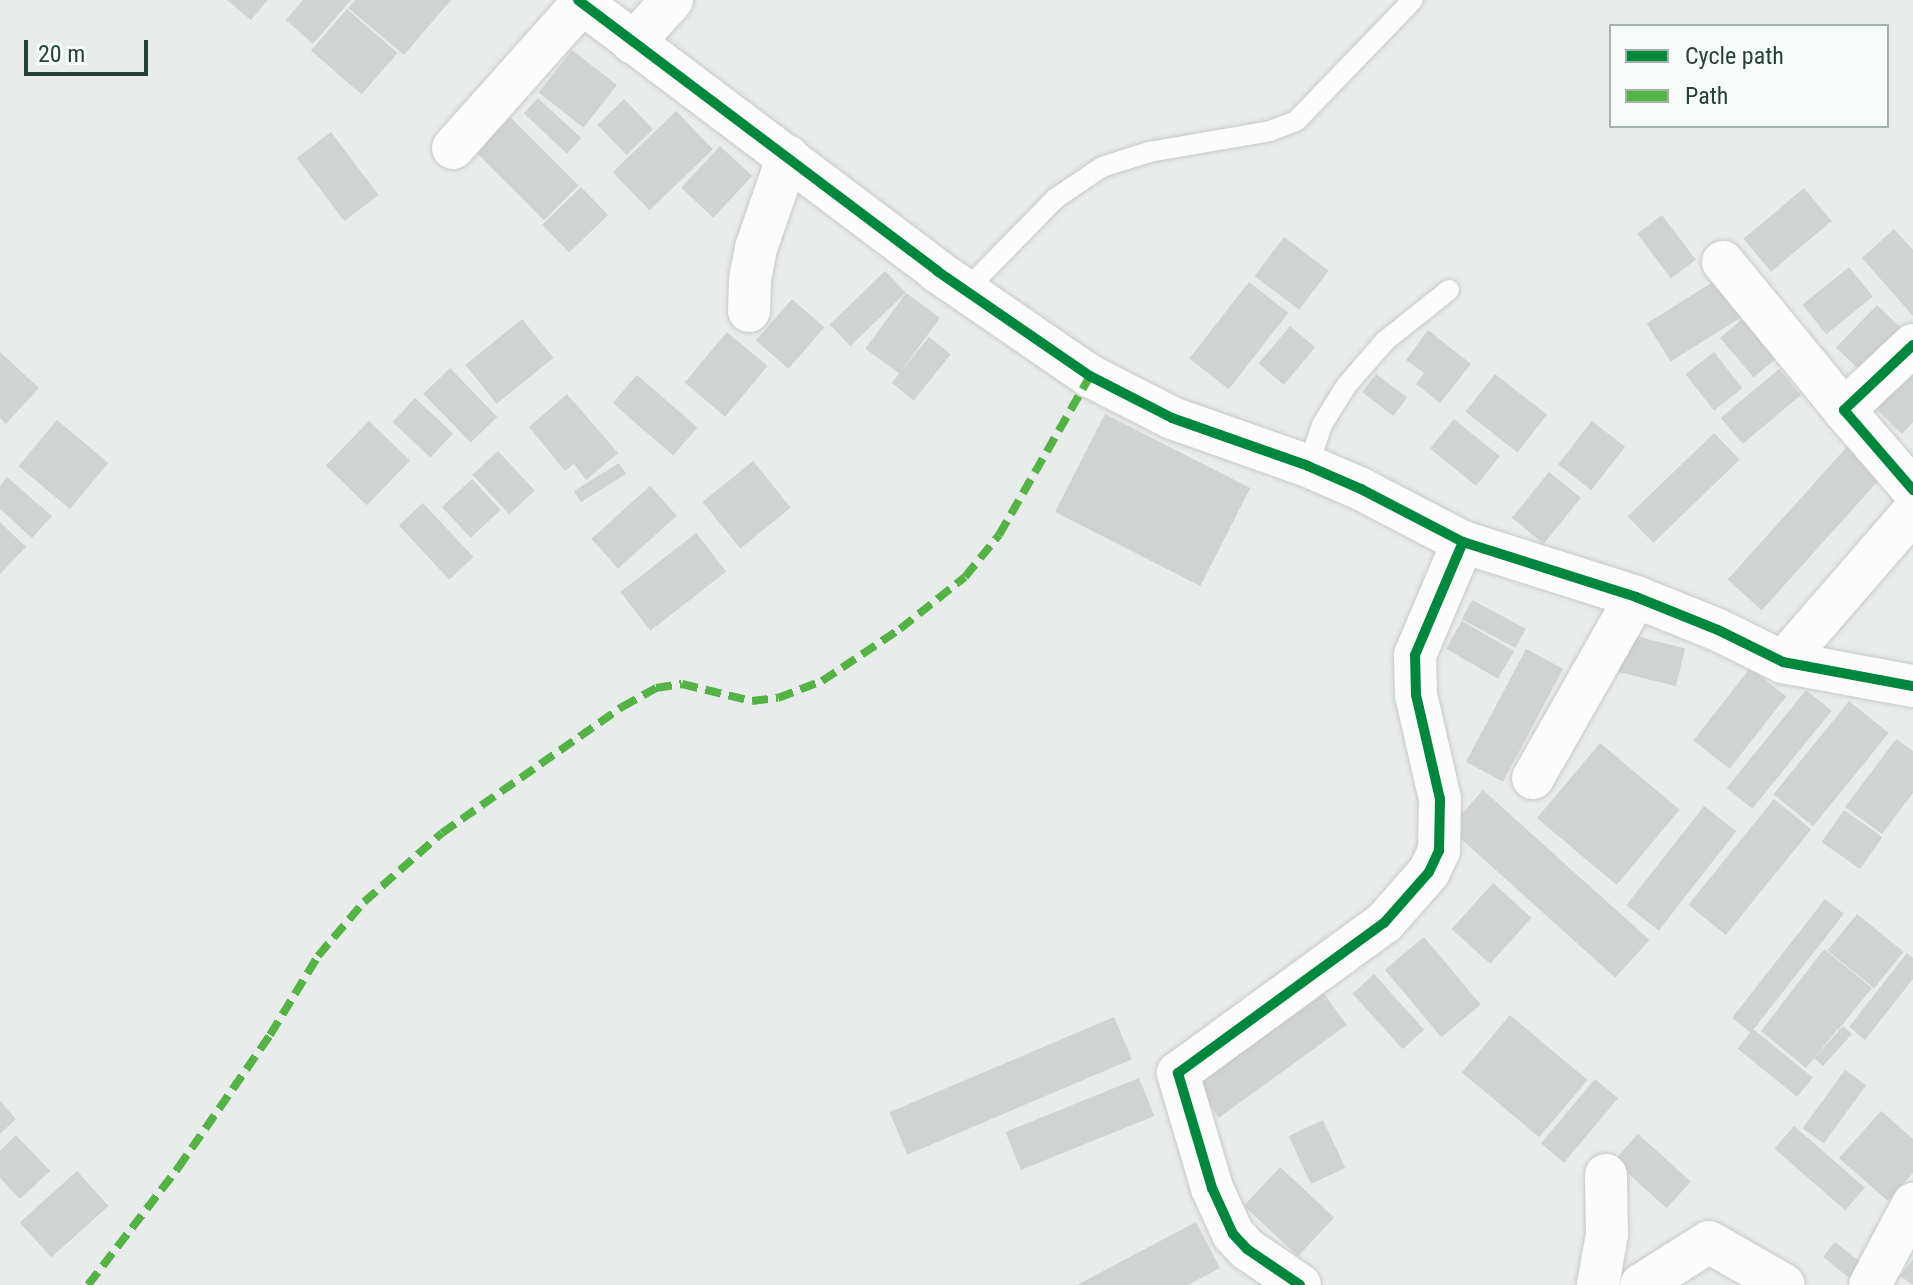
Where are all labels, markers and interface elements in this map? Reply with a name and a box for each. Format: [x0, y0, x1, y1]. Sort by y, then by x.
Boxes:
scale bar [28, 24, 152, 74]
legend [1609, 24, 1889, 128]
text: 20 m [38, 40, 85, 68]
text: Cycle path [1685, 42, 1784, 70]
text: Path [1685, 82, 1728, 110]

